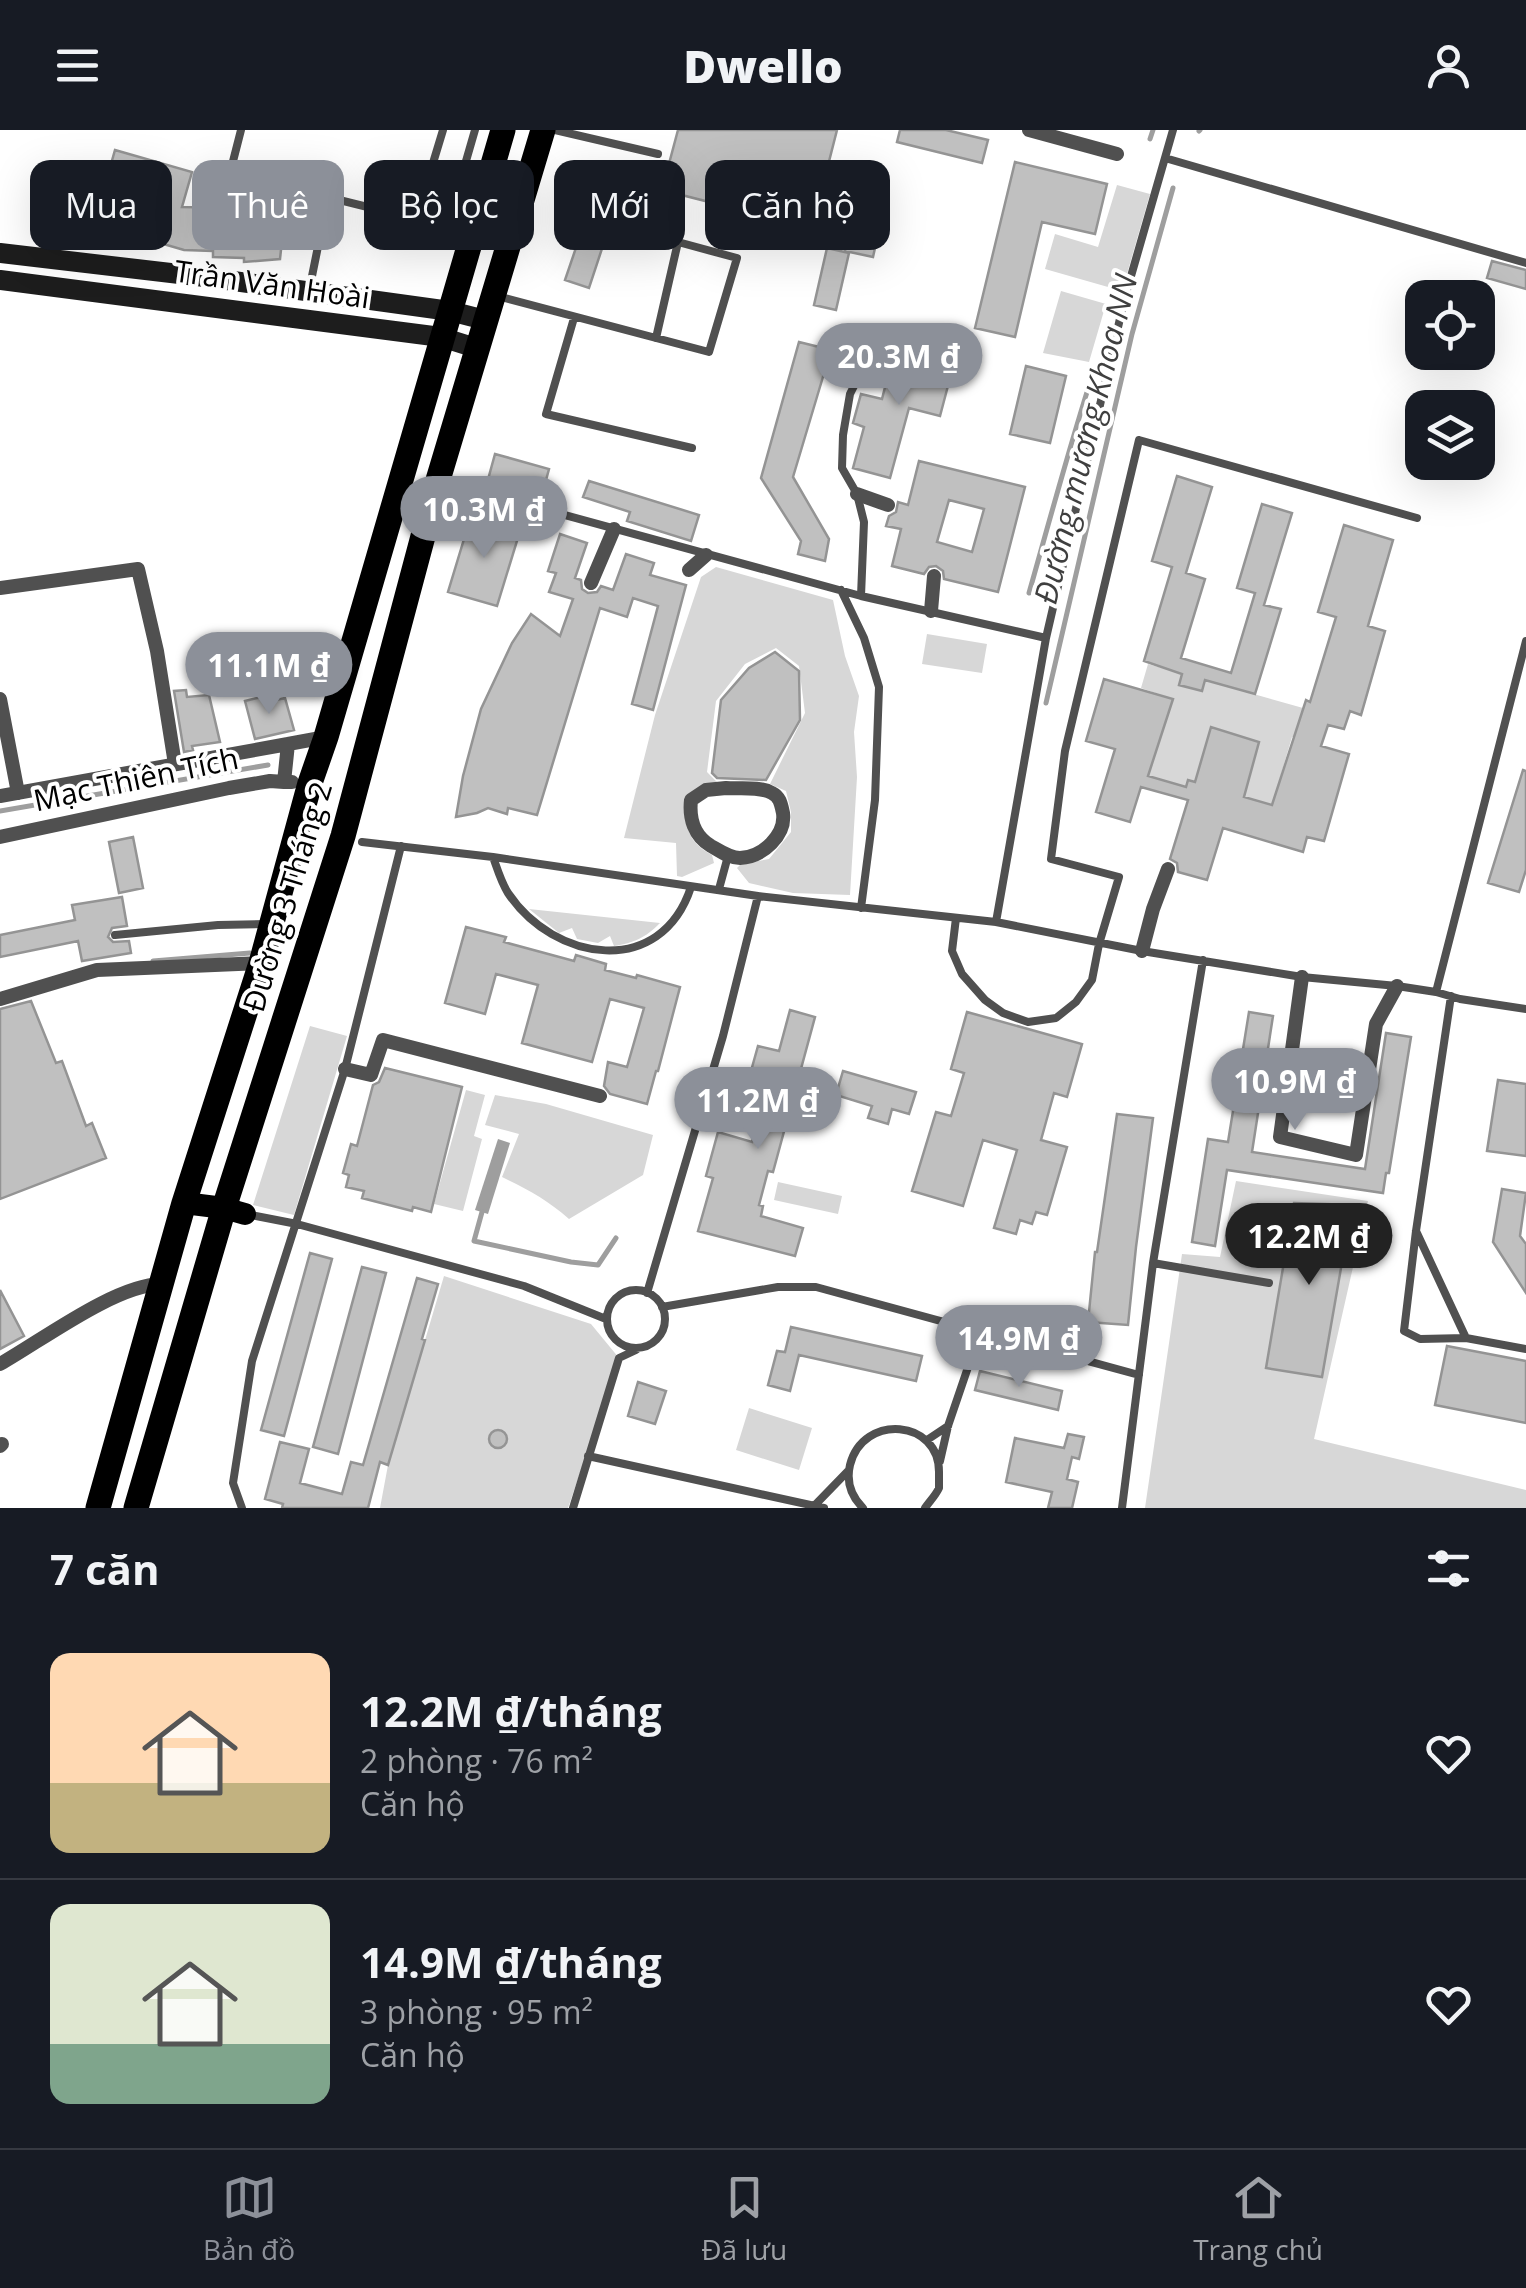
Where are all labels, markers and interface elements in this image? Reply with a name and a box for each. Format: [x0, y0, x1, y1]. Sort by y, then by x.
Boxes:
text: Dwello [683, 35, 843, 96]
icon: menu [50, 38, 105, 93]
icon: person [1421, 38, 1476, 93]
chip: Mua [30, 160, 172, 250]
chip: Thuê [192, 160, 344, 250]
chip: Bộ lọc [364, 160, 534, 250]
chip: Mới [554, 160, 685, 250]
chip: Căn hộ [705, 160, 890, 250]
street label: Trần Văn Hoài [172, 250, 373, 318]
water label: Đường mương Khoa NN [1023, 269, 1146, 608]
map controls [1405, 280, 1495, 480]
button: locate [1405, 280, 1495, 370]
pin: 20.3M ₫ [807, 323, 991, 408]
text: 20.3M ₫ [837, 334, 961, 377]
button: layers [1405, 390, 1495, 480]
pin: 10.3M ₫ [392, 476, 576, 561]
text: 10.3M ₫ [422, 487, 546, 530]
pin: 11.1M ₫ [177, 632, 361, 717]
text: 11.1M ₫ [207, 643, 331, 686]
street label: Mạc Thiên Tích [30, 737, 242, 820]
street label: Đường 3 Tháng 2 [232, 776, 341, 1017]
pin: 10.9M ₫ [1203, 1048, 1387, 1133]
text: 10.9M ₫ [1233, 1059, 1357, 1102]
pin: 11.2M ₫ [666, 1067, 850, 1152]
text: 11.2M ₫ [696, 1078, 820, 1121]
pin: 12.2M ₫ [1217, 1203, 1401, 1288]
text: 12.2M ₫ [1247, 1214, 1371, 1257]
pin: 14.9M ₫ [927, 1305, 1111, 1390]
text: 14.9M ₫ [957, 1316, 1081, 1359]
text: 7 căn [50, 1540, 160, 1597]
icon: filters [1421, 1541, 1476, 1596]
text: 12.2M ₫/tháng [360, 1682, 662, 1739]
icon: home [130, 1693, 250, 1813]
icon: heart [1421, 1726, 1476, 1781]
text: 2 phòng · 76 m² [360, 1739, 593, 1782]
text: Căn hộ [360, 1782, 465, 1825]
text: 14.9M ₫/tháng [360, 1933, 662, 1990]
icon: home [130, 1944, 250, 2064]
icon: heart [1421, 1977, 1476, 2032]
text: 3 phòng · 95 m² [360, 1990, 593, 2033]
text: Căn hộ [360, 2033, 465, 2076]
tab: Bản đồ [203, 2170, 295, 2268]
tab: Đã lưu [701, 2170, 787, 2268]
tab: Trang chủ [1193, 2170, 1323, 2268]

